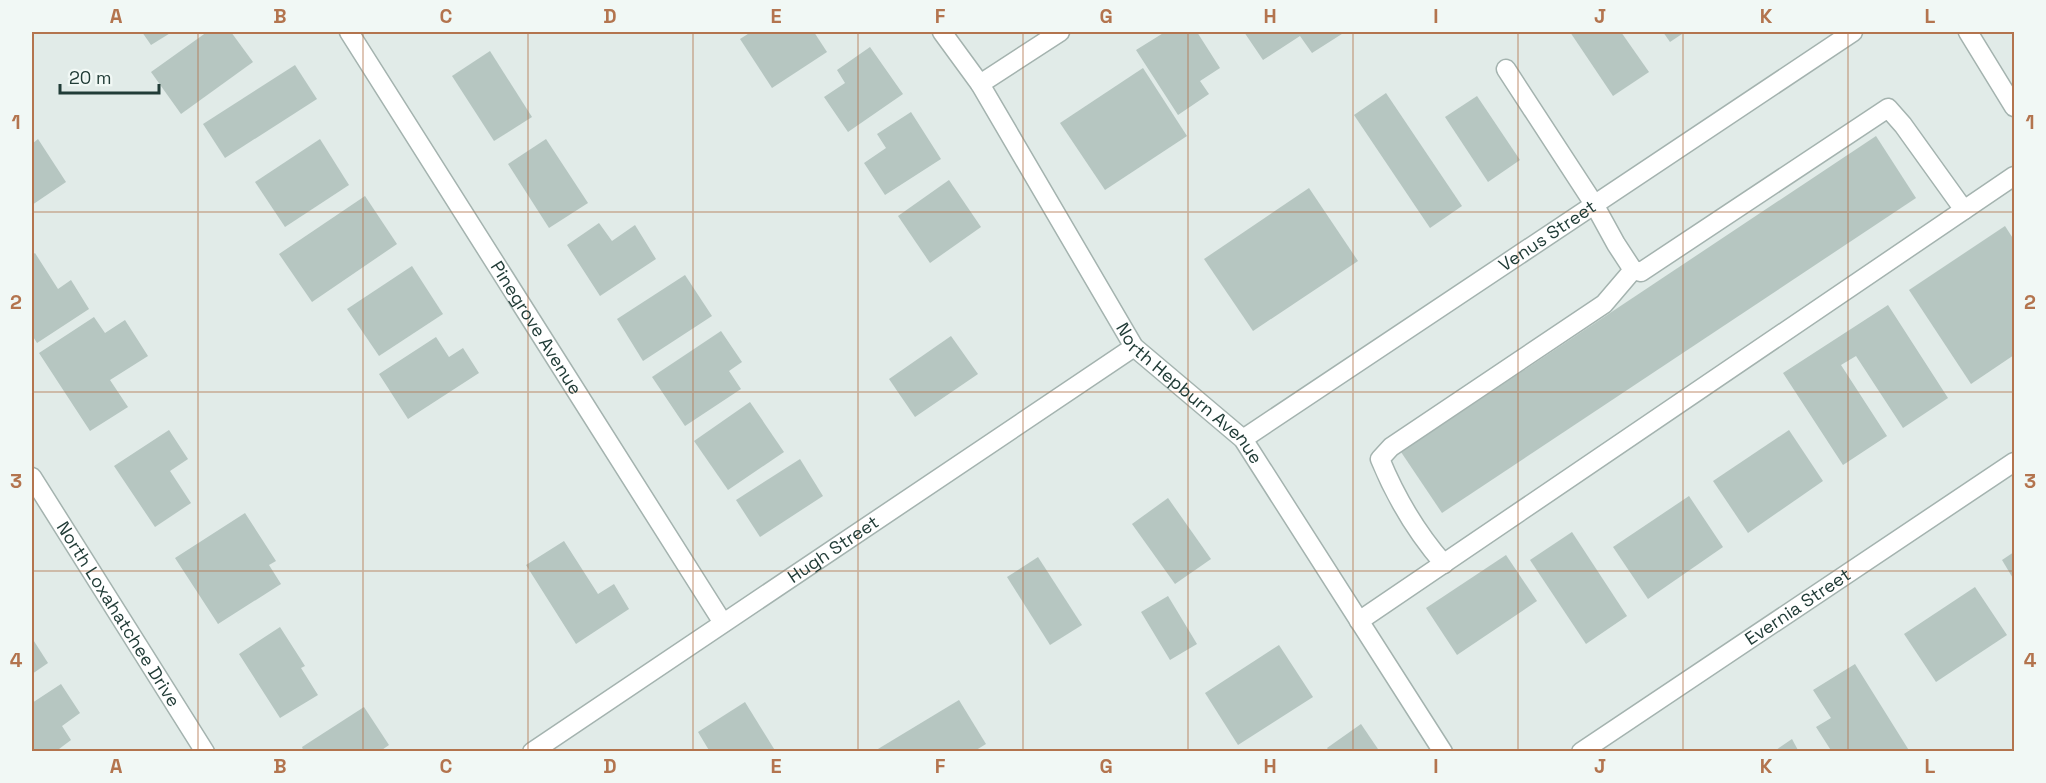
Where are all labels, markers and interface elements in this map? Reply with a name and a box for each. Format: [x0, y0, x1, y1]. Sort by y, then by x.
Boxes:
text: A [110, 3, 123, 29]
text: B [273, 3, 287, 29]
text: C [440, 3, 453, 29]
text: D [603, 3, 617, 29]
text: E [770, 3, 782, 29]
text: F [935, 3, 946, 29]
text: G [1099, 3, 1113, 29]
text: H [1263, 3, 1277, 29]
text: I [1433, 3, 1439, 29]
text: J [1594, 3, 1606, 29]
text: K [1760, 3, 1773, 29]
text: L [1925, 3, 1936, 29]
scale bar [60, 57, 159, 95]
text: 20 m [69, 66, 112, 89]
text: 1 [11, 109, 21, 135]
text: 1 [2025, 109, 2035, 135]
street label: Venus Street [1494, 195, 1600, 276]
street label: Pinegrove Avenue [486, 256, 587, 399]
text: 2 [10, 289, 22, 315]
text: 2 [2024, 289, 2036, 315]
street label: North Hepburn Avenue [1111, 318, 1268, 468]
text: 3 [10, 468, 22, 494]
text: 3 [2024, 468, 2036, 494]
street label: Hugh Street [783, 510, 883, 588]
street label: North Loxahatchee Drive [52, 517, 186, 711]
street label: Evernia Street [1740, 563, 1855, 650]
text: 4 [10, 647, 23, 673]
text: 4 [2024, 647, 2037, 673]
text: A [110, 753, 123, 779]
text: B [273, 753, 287, 779]
text: C [440, 753, 453, 779]
text: D [603, 753, 617, 779]
text: E [770, 753, 782, 779]
text: F [935, 753, 946, 779]
text: G [1099, 753, 1113, 779]
text: H [1263, 753, 1277, 779]
text: I [1433, 753, 1439, 779]
text: J [1594, 753, 1606, 779]
text: K [1760, 753, 1773, 779]
text: L [1925, 753, 1936, 779]

